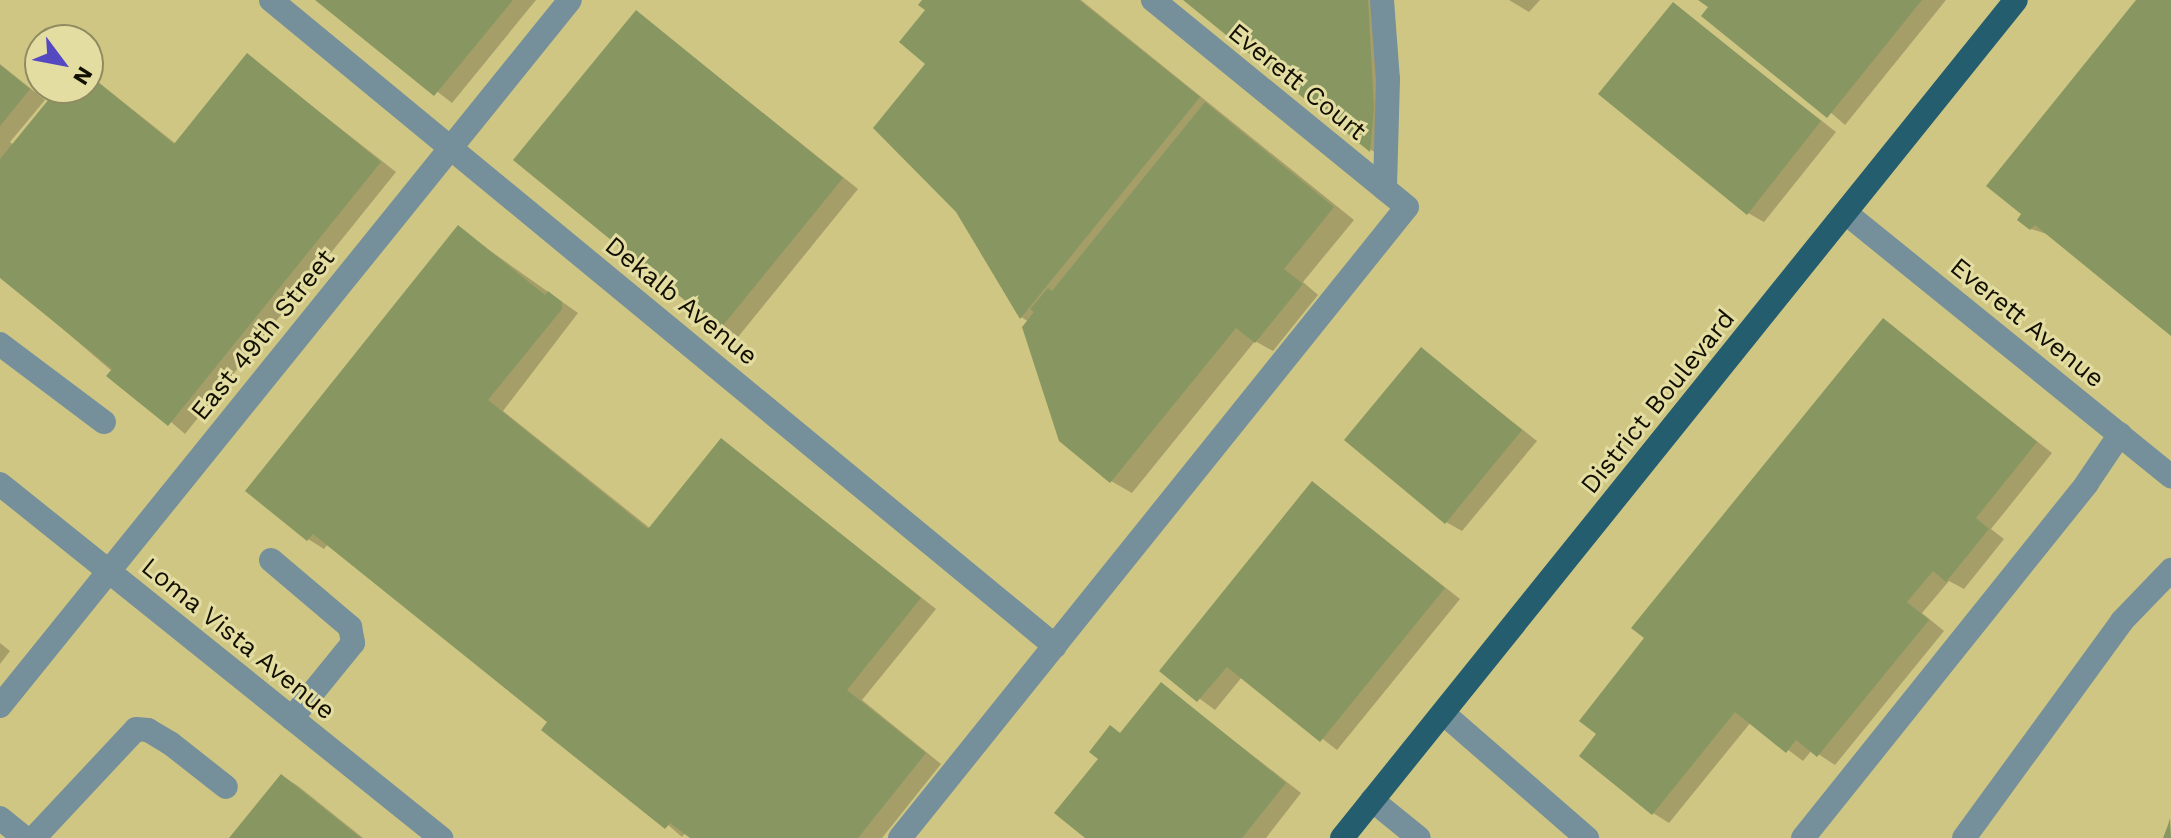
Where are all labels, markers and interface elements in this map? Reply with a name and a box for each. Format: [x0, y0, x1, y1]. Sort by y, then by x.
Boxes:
street label: Everett Court [1222, 17, 1372, 147]
north arrow [24, 24, 104, 104]
text: N [68, 62, 98, 89]
street label: Dekalb Avenue [598, 230, 764, 372]
street label: East 49th Street [185, 243, 341, 427]
street label: Everett Avenue [1943, 251, 2111, 395]
street label: District Boulevard [1574, 304, 1742, 500]
street label: Loma Vista Avenue [134, 550, 342, 728]

